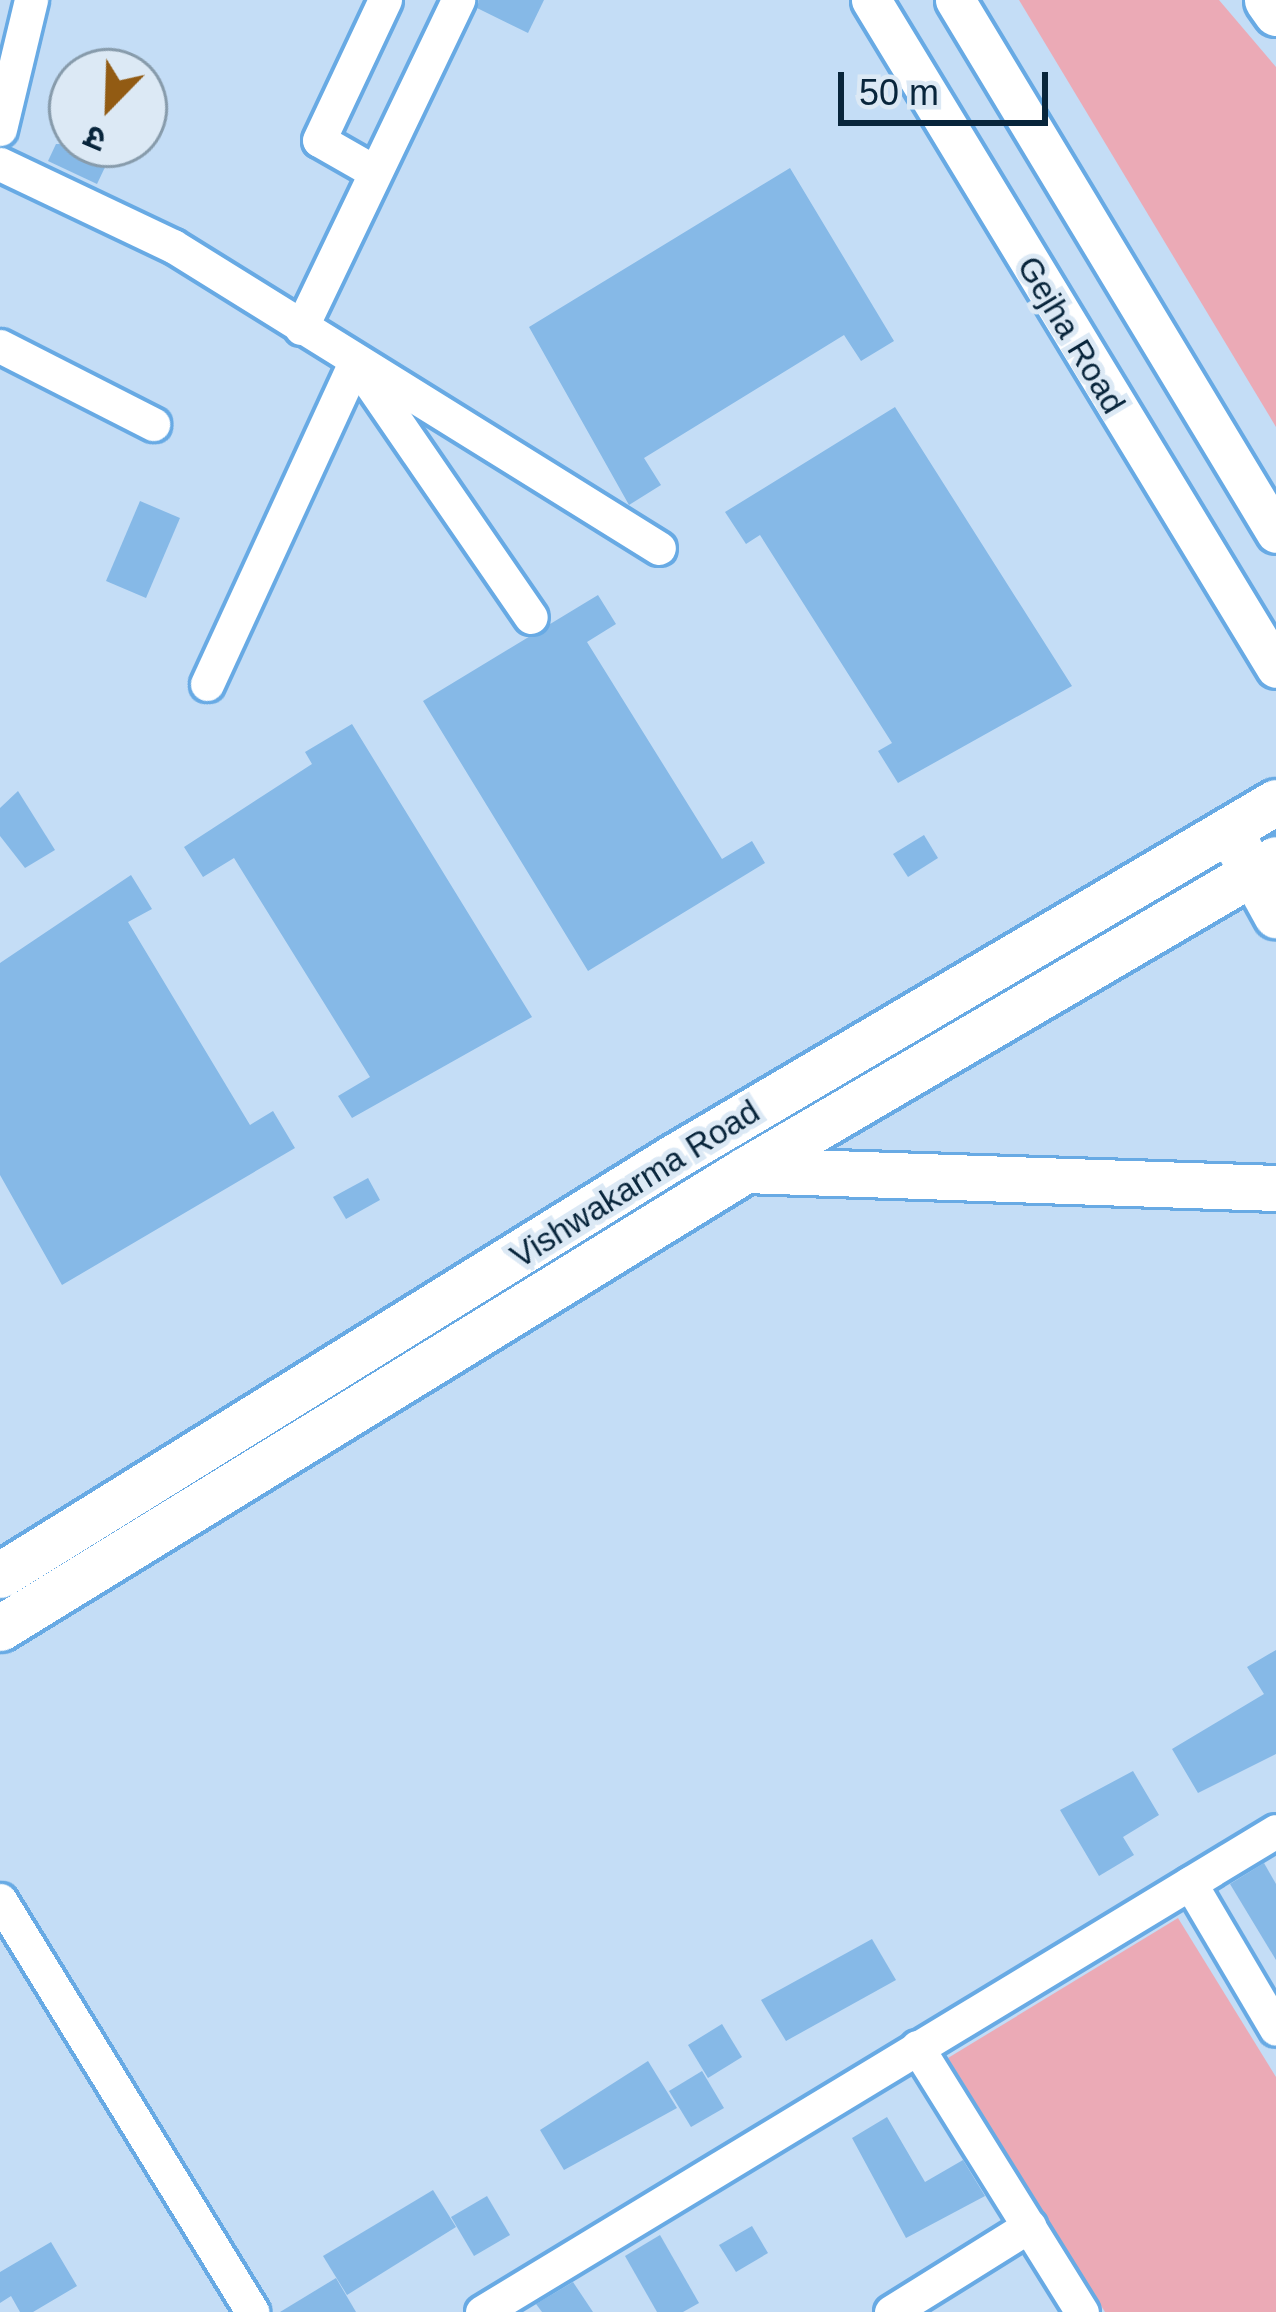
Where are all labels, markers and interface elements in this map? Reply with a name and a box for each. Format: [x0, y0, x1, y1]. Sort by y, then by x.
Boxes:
north arrow [48, 48, 168, 168]
scale bar [844, 48, 1054, 122]
text: 50 m [859, 72, 939, 113]
text: उ [79, 118, 111, 160]
street label: Gejha Road [1009, 249, 1133, 421]
street label: Vishwakarma Road [503, 1092, 767, 1276]

